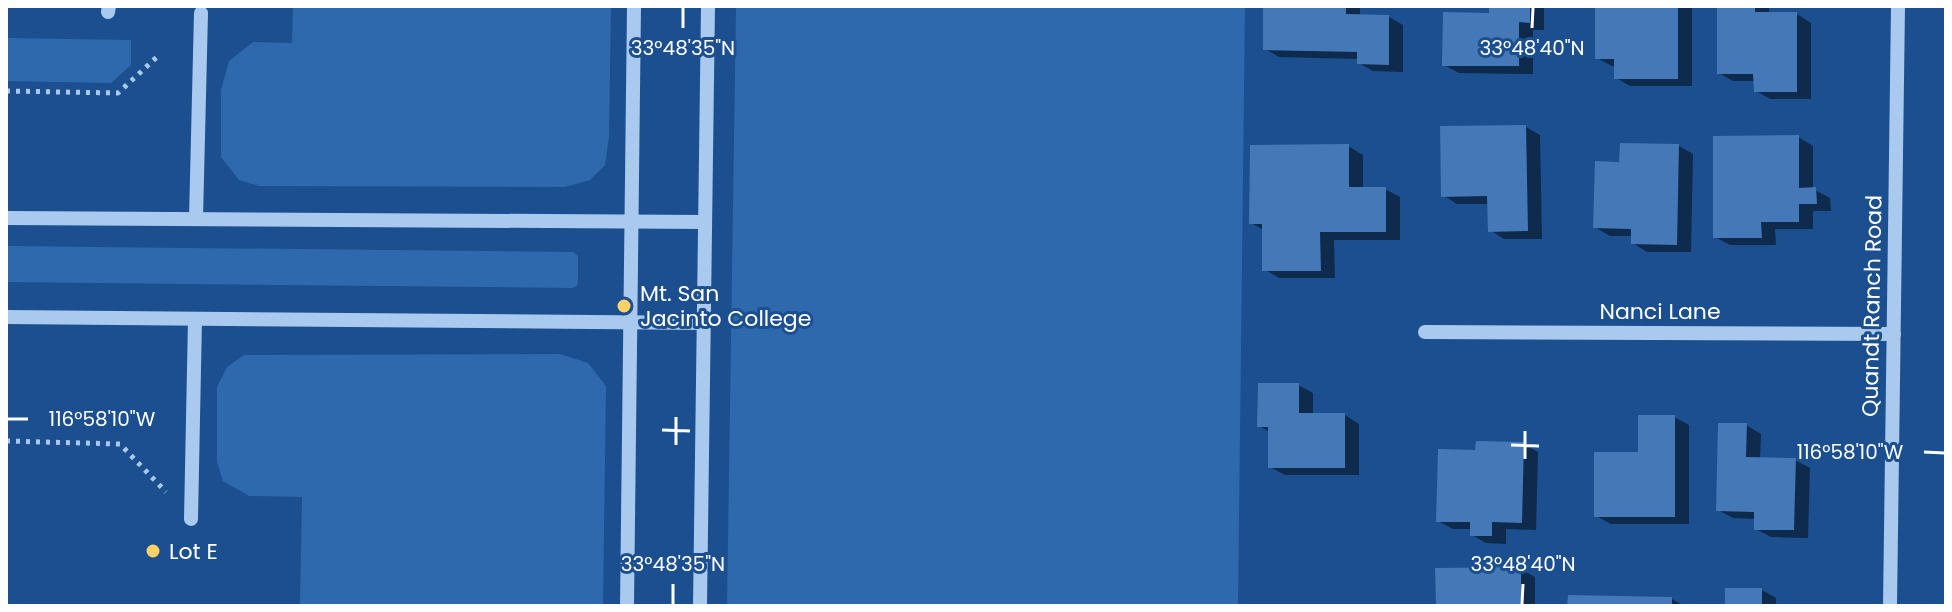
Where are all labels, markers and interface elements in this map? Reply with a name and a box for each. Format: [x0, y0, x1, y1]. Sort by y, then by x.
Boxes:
text: 33°48'35"N [631, 34, 735, 62]
text: 33°48'40"N [1479, 34, 1585, 62]
street label: Quandt Ranch Road [1855, 195, 1889, 417]
place label: Mt. San Jacinto College [640, 278, 811, 334]
street label: Nanci Lane [1599, 296, 1721, 327]
marker: Mt. San Jacinto College [615, 297, 633, 315]
text: 116°58'10"W [49, 405, 156, 433]
text: 116°58'10"W [1797, 438, 1904, 466]
place label: Lot E [169, 536, 218, 567]
marker: Lot E [144, 542, 162, 560]
text: 33°48'35"N [621, 550, 725, 578]
text: 33°48'40"N [1470, 550, 1576, 578]

